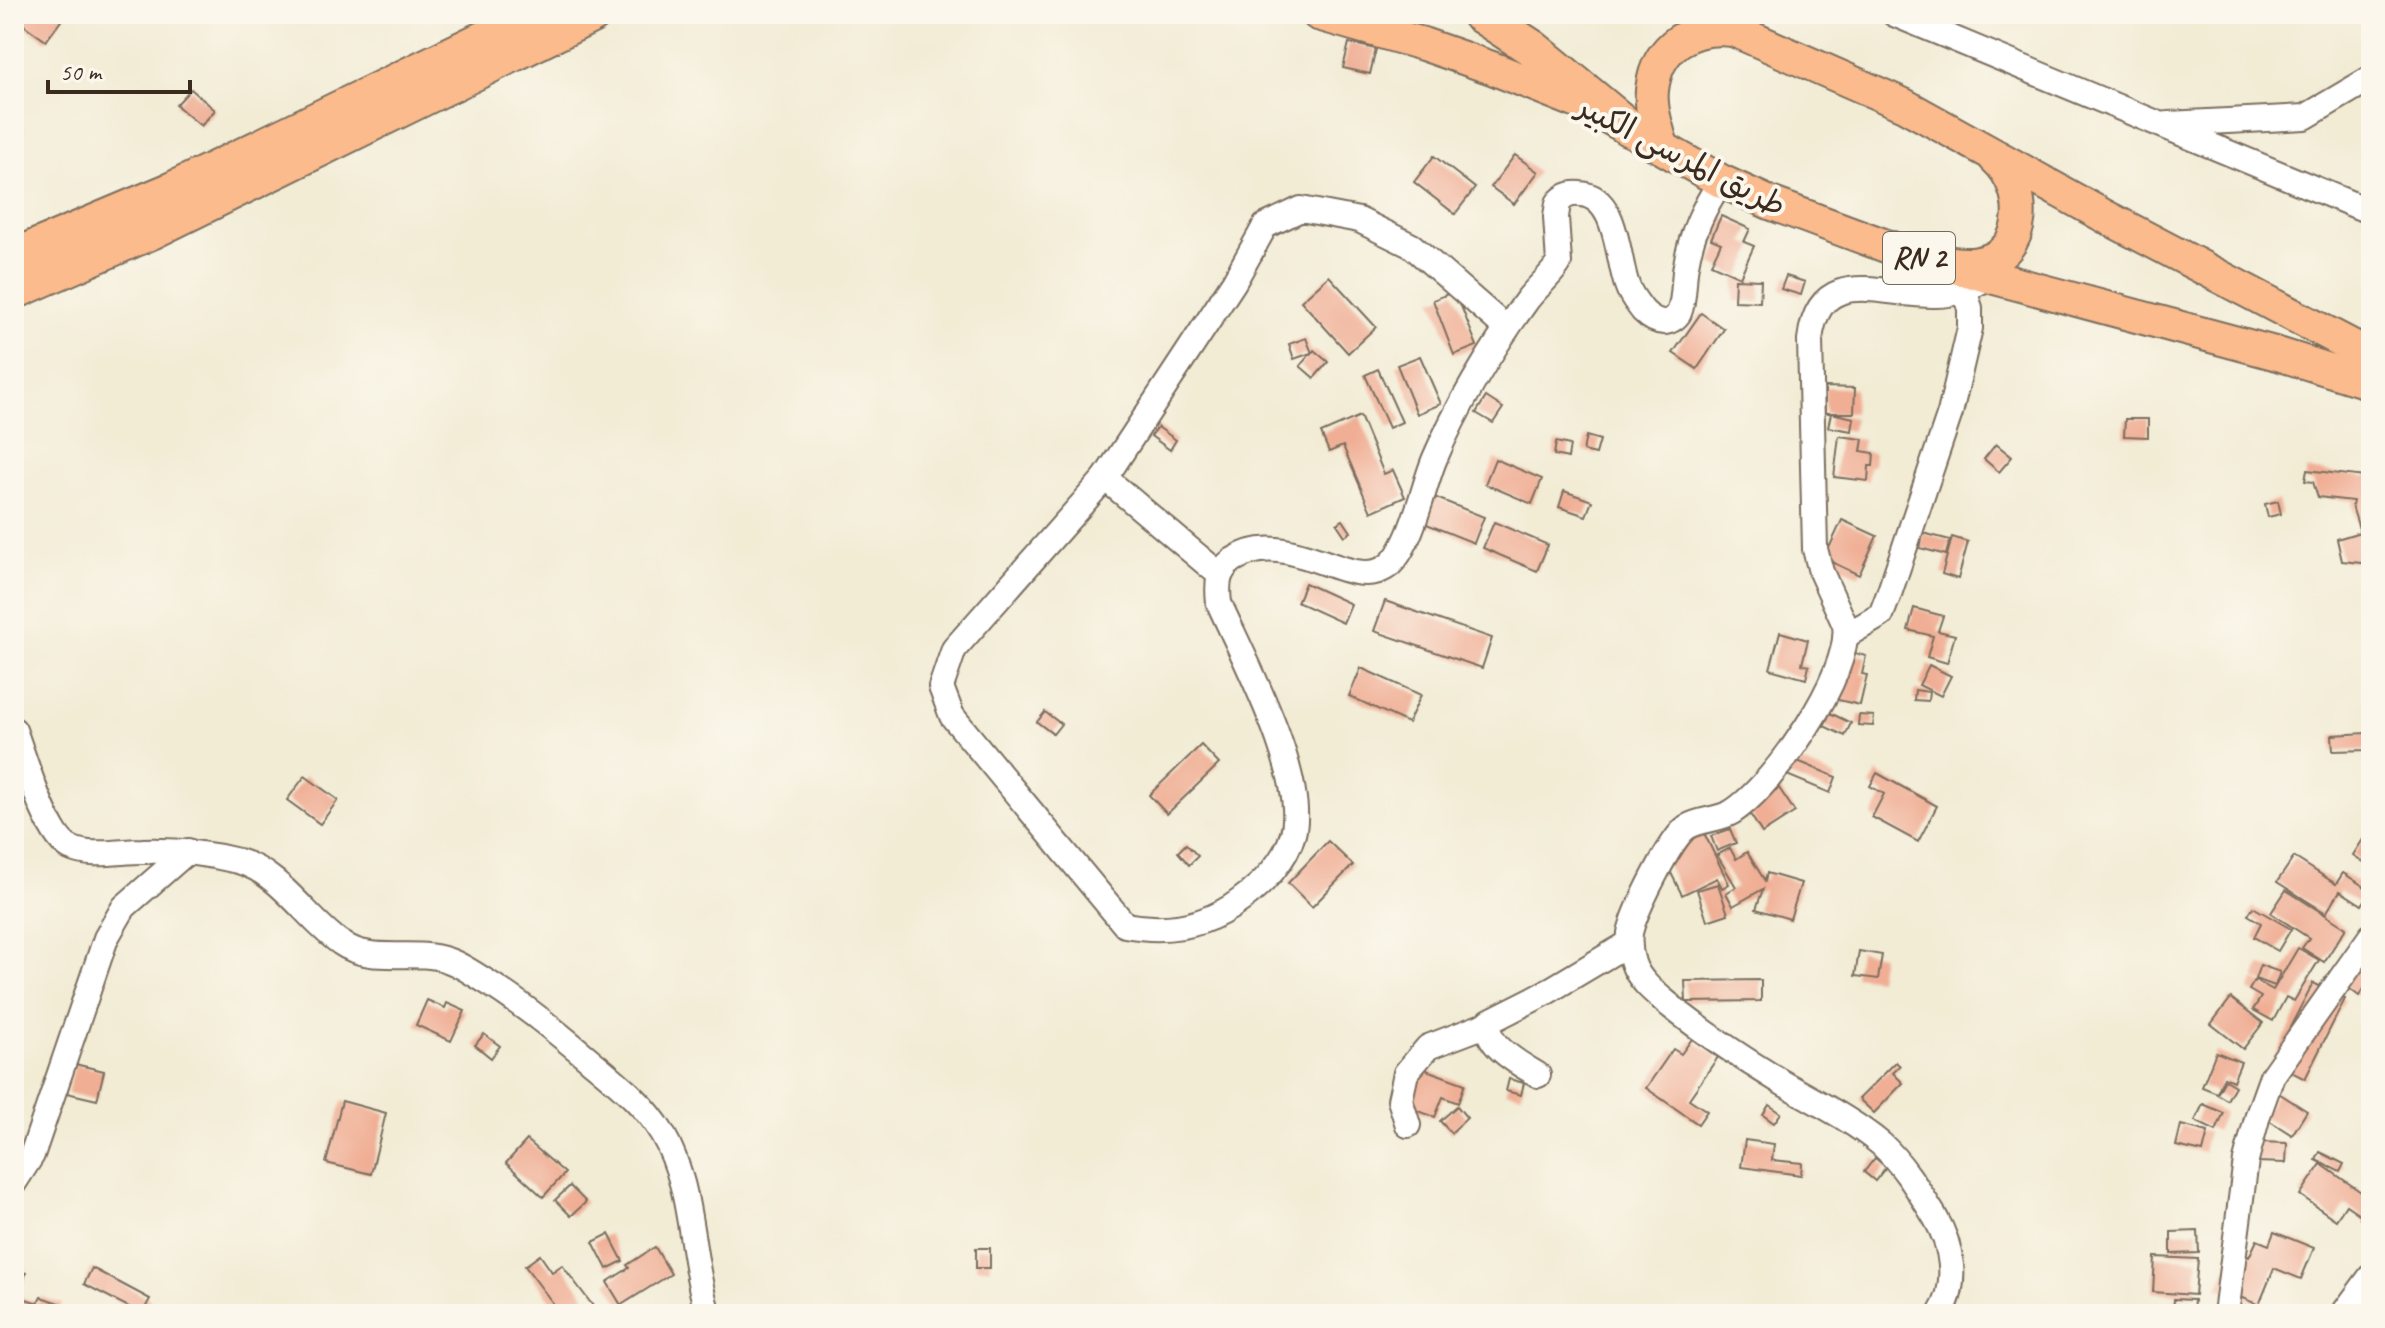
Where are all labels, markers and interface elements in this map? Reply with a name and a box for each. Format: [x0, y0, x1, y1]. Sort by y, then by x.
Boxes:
scale bar [48, 44, 190, 94]
text: 50 m [60, 57, 103, 87]
street label: طريق المرسى الكبير [1568, 85, 1793, 226]
road number: RN 2 [1883, 232, 1955, 284]

